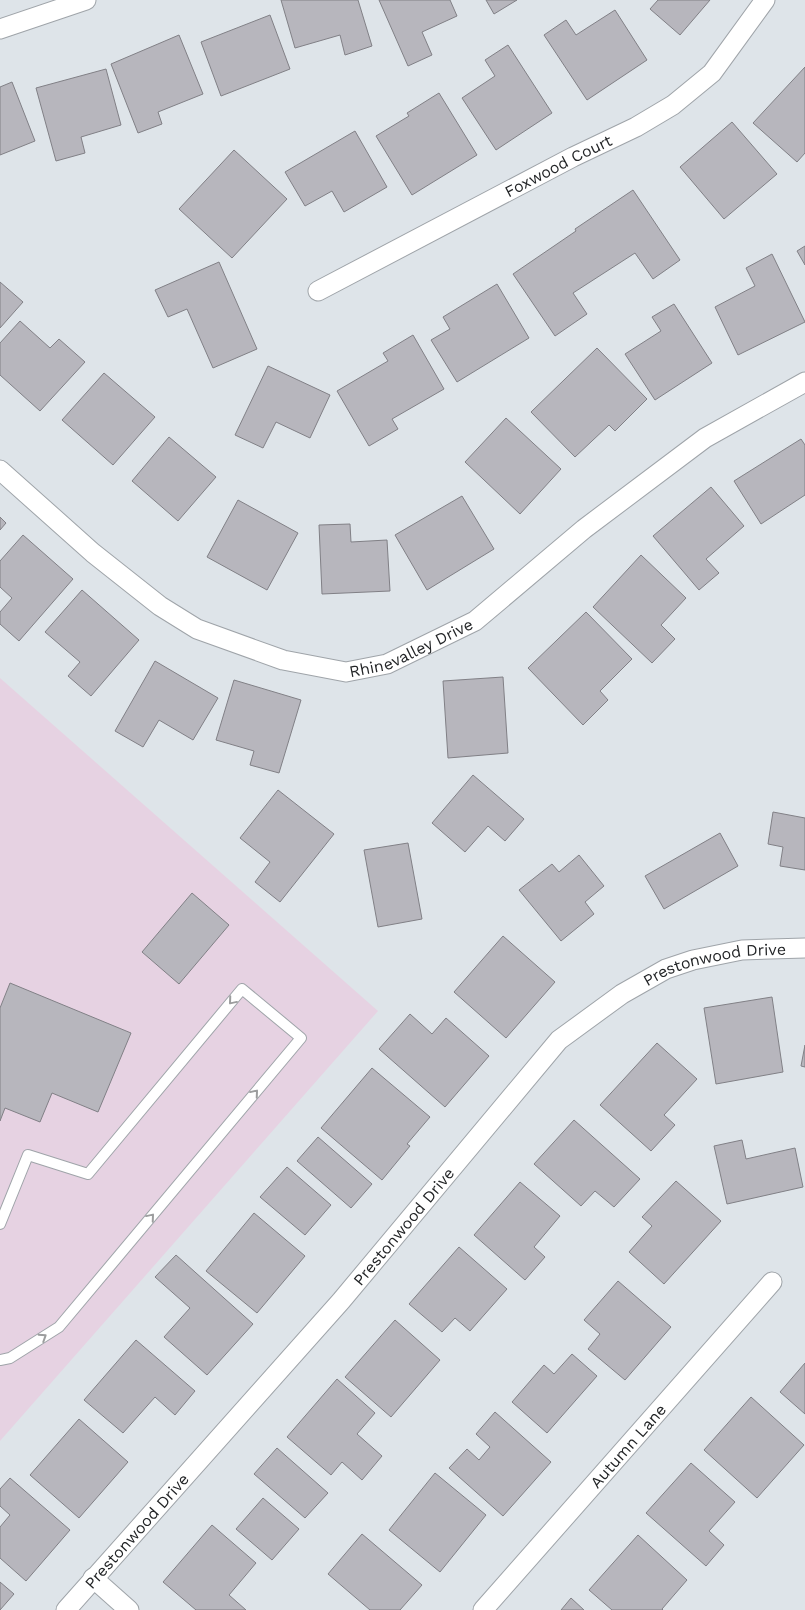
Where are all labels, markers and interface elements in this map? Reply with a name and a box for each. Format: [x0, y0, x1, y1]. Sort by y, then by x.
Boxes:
street label: Foxwood Court [501, 130, 615, 201]
street label: Rhinevalley Drive [348, 614, 476, 681]
street label: Prestonwood Drive [639, 939, 786, 990]
one-way arrow [229, 995, 238, 1004]
one-way arrow [249, 1089, 258, 1098]
street label: Prestonwood Drive [349, 1164, 458, 1289]
one-way arrow [145, 1214, 154, 1223]
one-way arrow [37, 1334, 46, 1344]
street label: Autumn Lane [586, 1400, 670, 1491]
street label: Prestonwood Drive [80, 1469, 193, 1592]

